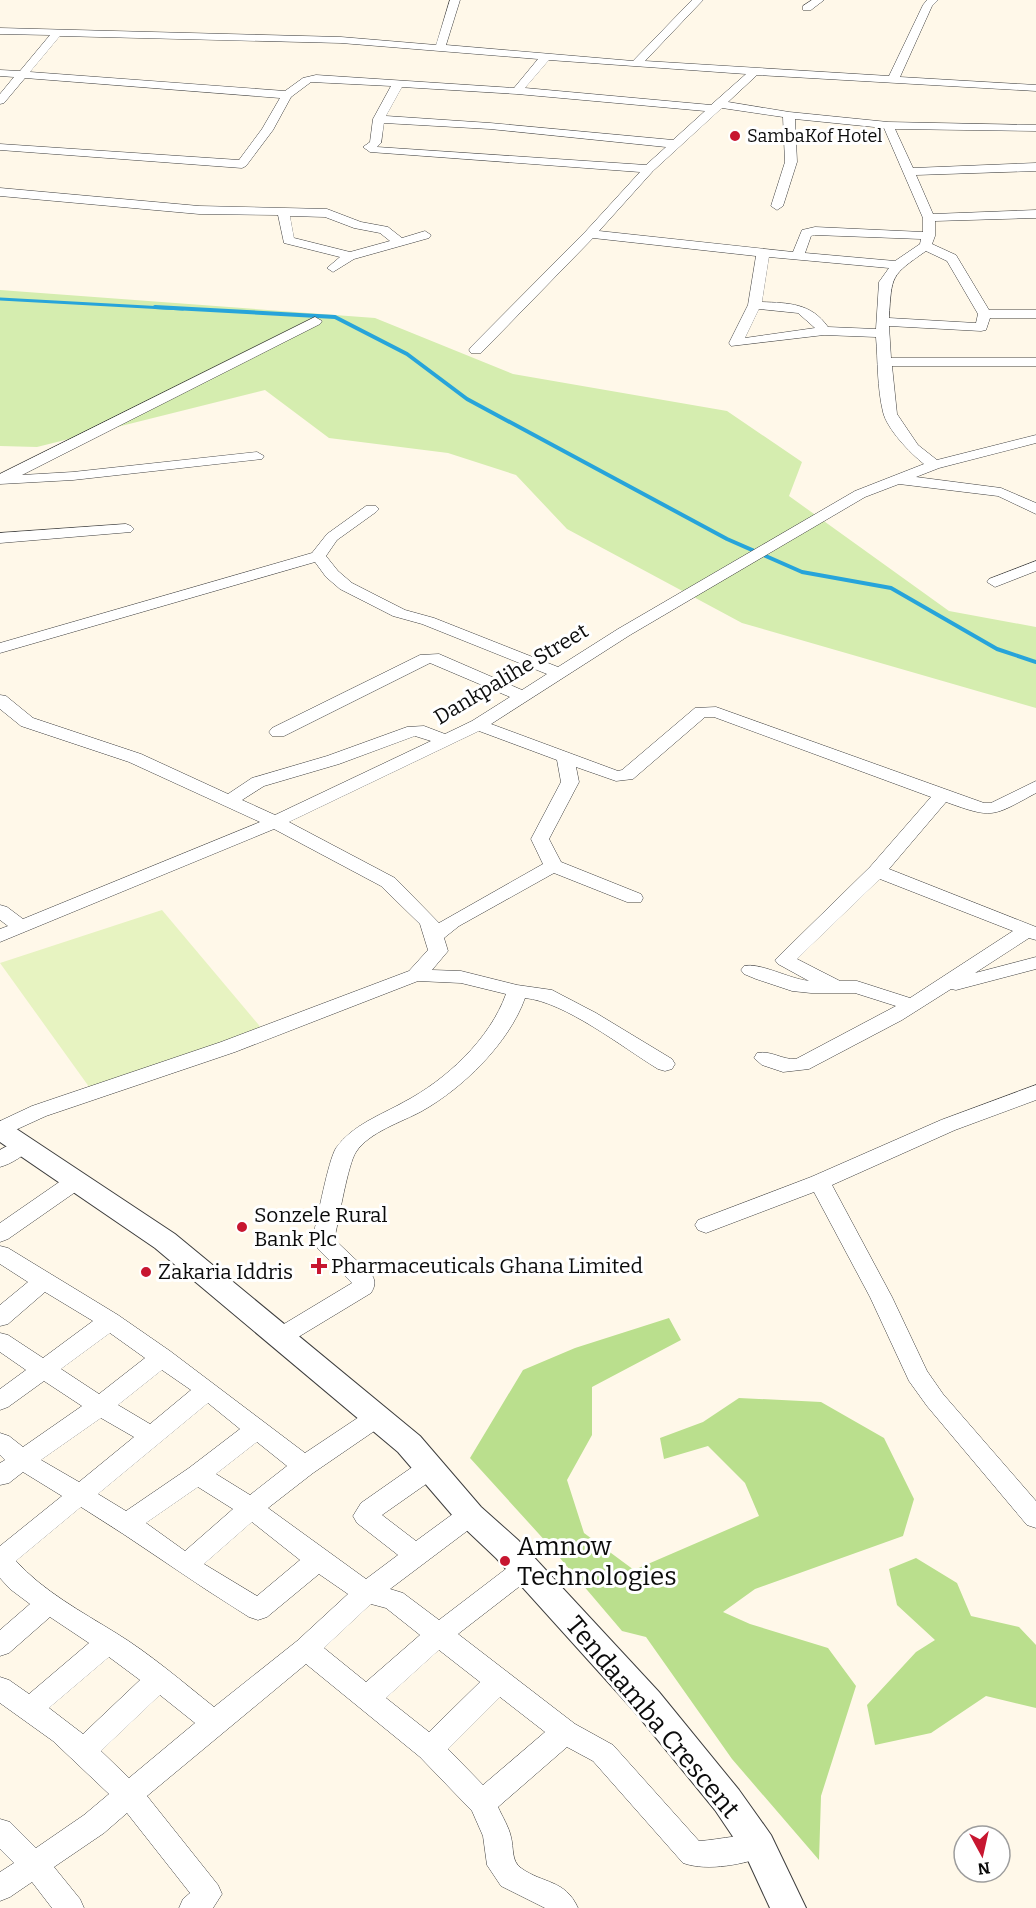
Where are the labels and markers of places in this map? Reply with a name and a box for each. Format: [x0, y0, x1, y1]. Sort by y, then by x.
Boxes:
place label: SambaKof Hotel [747, 125, 883, 147]
marker: SambaKof Hotel [728, 129, 742, 143]
place label: Sonzele Rural Bank Plc [254, 1202, 388, 1252]
marker: Sonzele Rural Bank Plc [235, 1220, 249, 1234]
place label: Pharmaceuticals Ghana Limited [331, 1253, 643, 1279]
place label: Zakaria Iddris [158, 1259, 293, 1285]
marker: Pharmaceuticals Ghana Limited [312, 1259, 326, 1273]
marker: Zakaria Iddris [139, 1265, 153, 1279]
place label: Amnow Technologies [517, 1531, 677, 1592]
marker: Amnow Technologies [498, 1554, 512, 1568]

